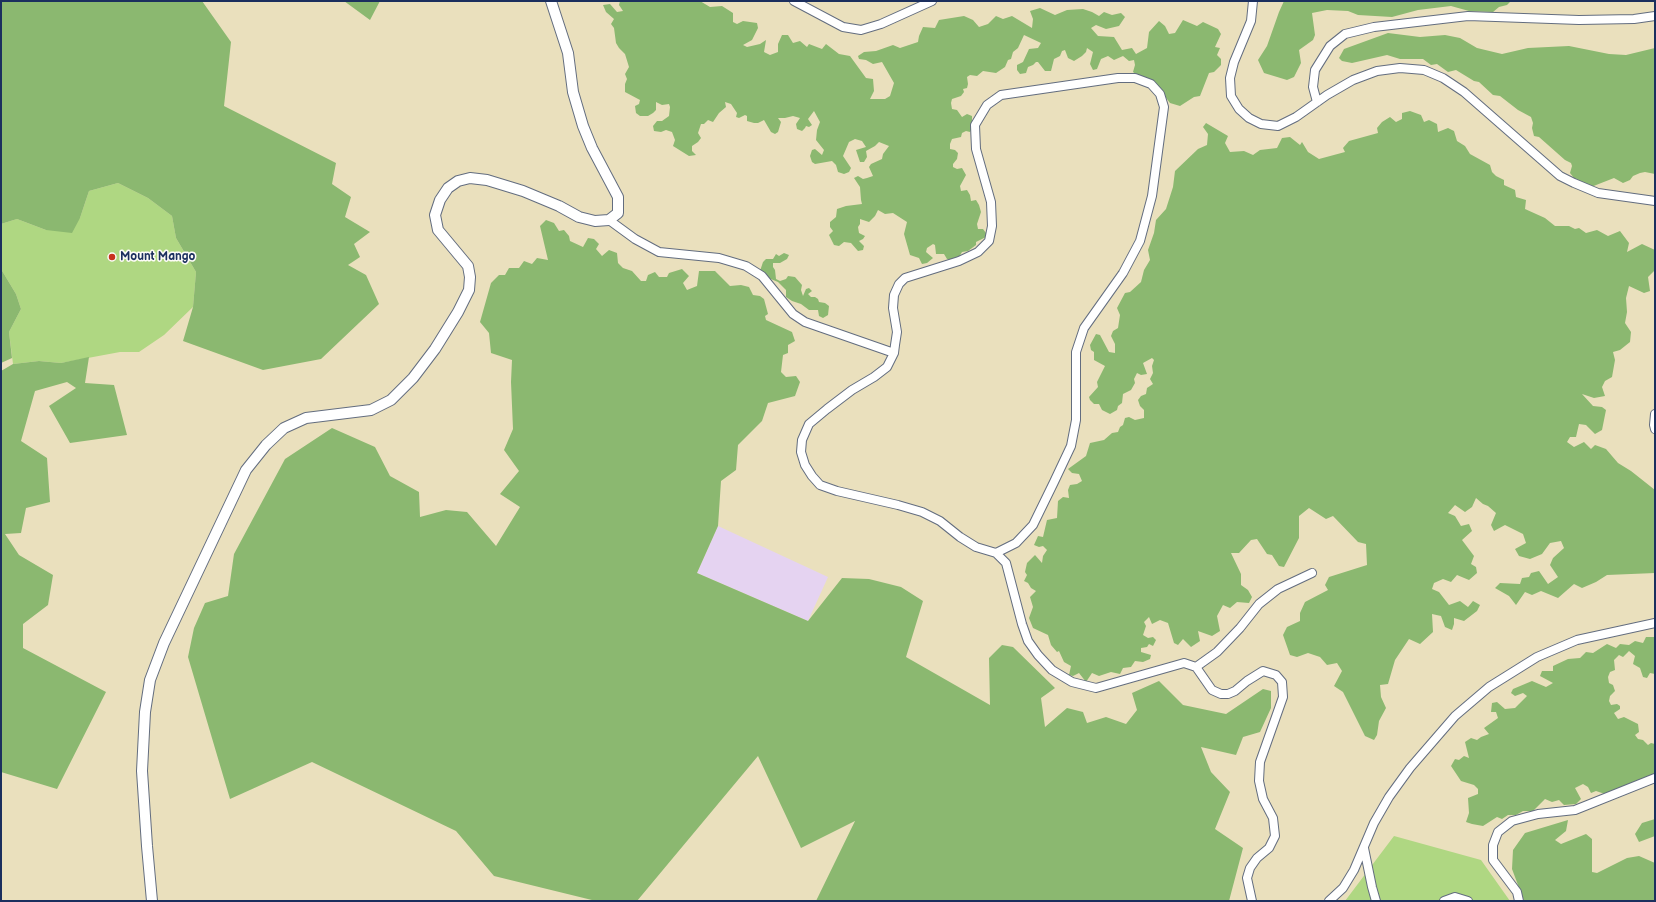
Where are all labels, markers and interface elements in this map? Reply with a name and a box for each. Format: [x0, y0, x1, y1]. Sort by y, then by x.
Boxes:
place label: Mount Mango [120, 250, 195, 264]
marker: Mount Mango [107, 252, 117, 262]

